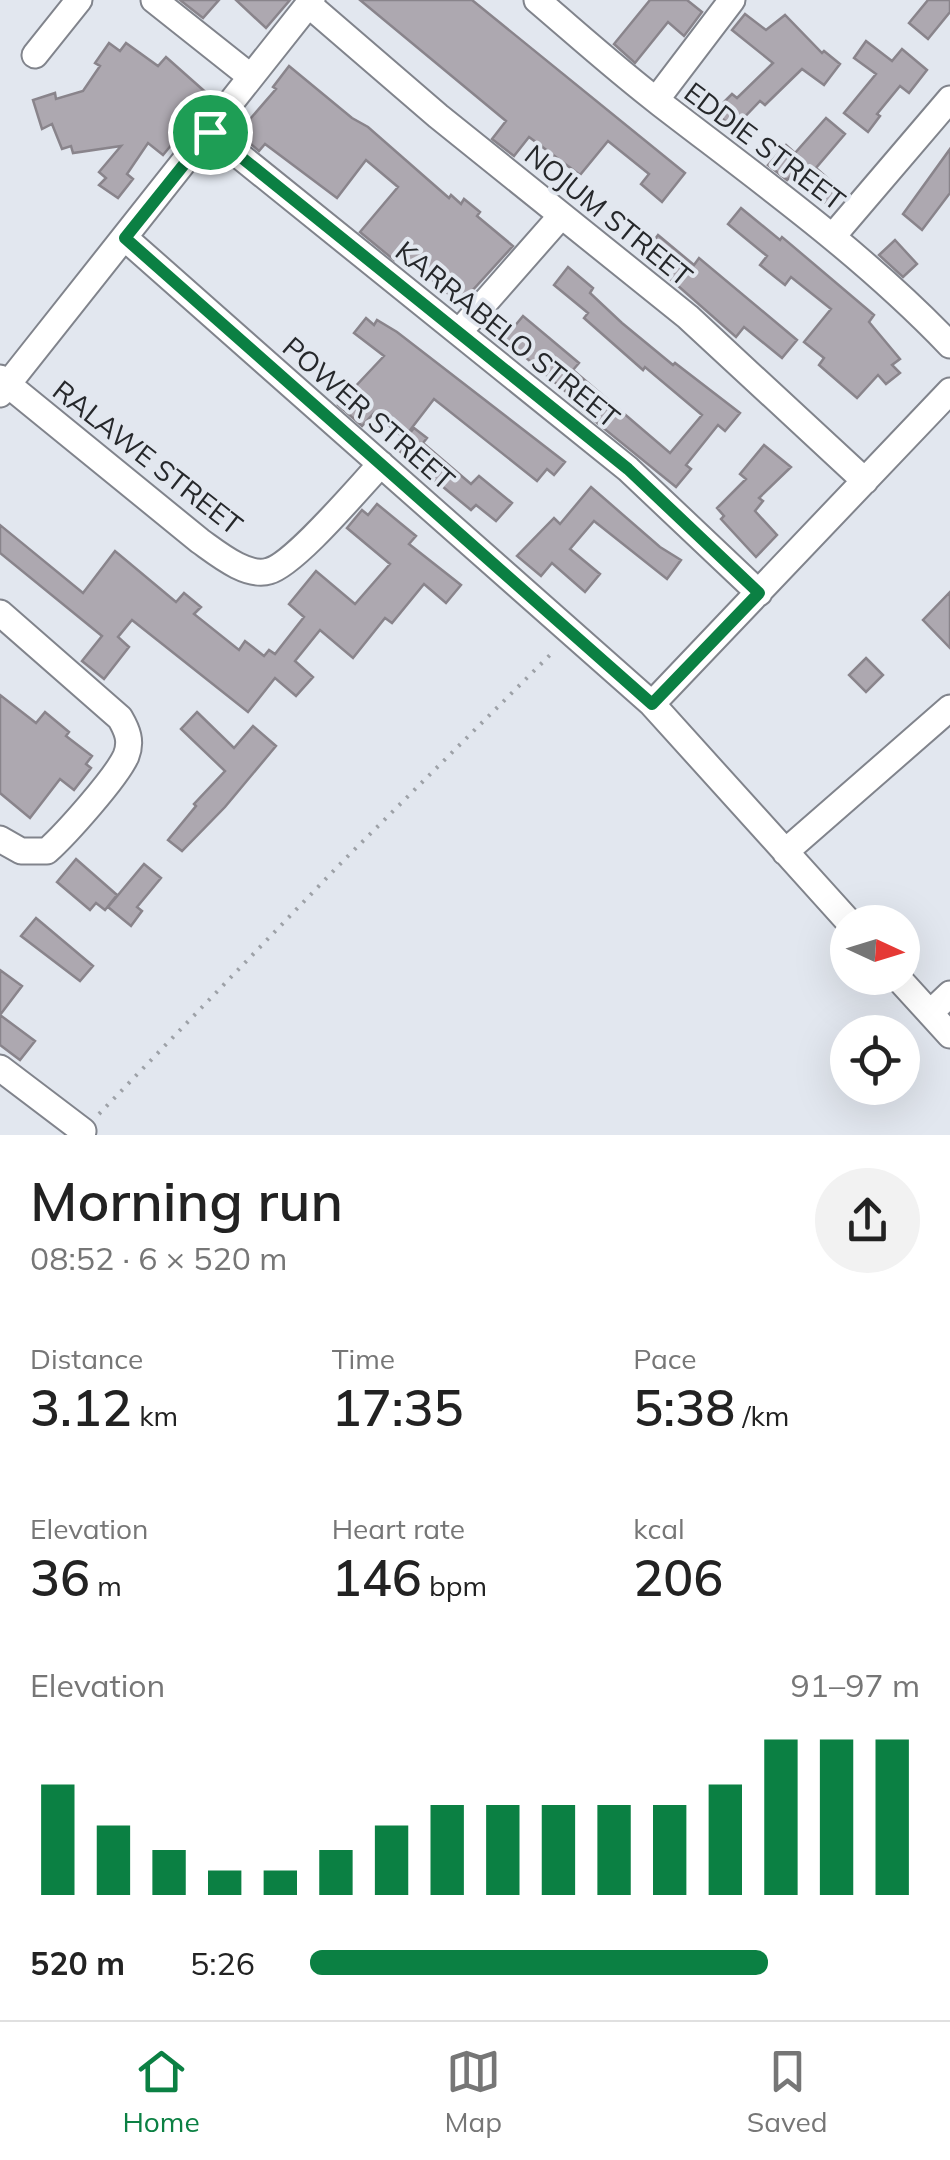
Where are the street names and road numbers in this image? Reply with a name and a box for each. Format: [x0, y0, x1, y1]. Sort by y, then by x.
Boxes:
street label: EDDIE STREET [678, 74, 852, 218]
street label: NOJUM STREET [518, 137, 700, 293]
street label: KARRABELO STREET [389, 233, 627, 435]
street label: POWER STREET [276, 329, 462, 497]
street label: RALAWE STREET [46, 372, 250, 542]

